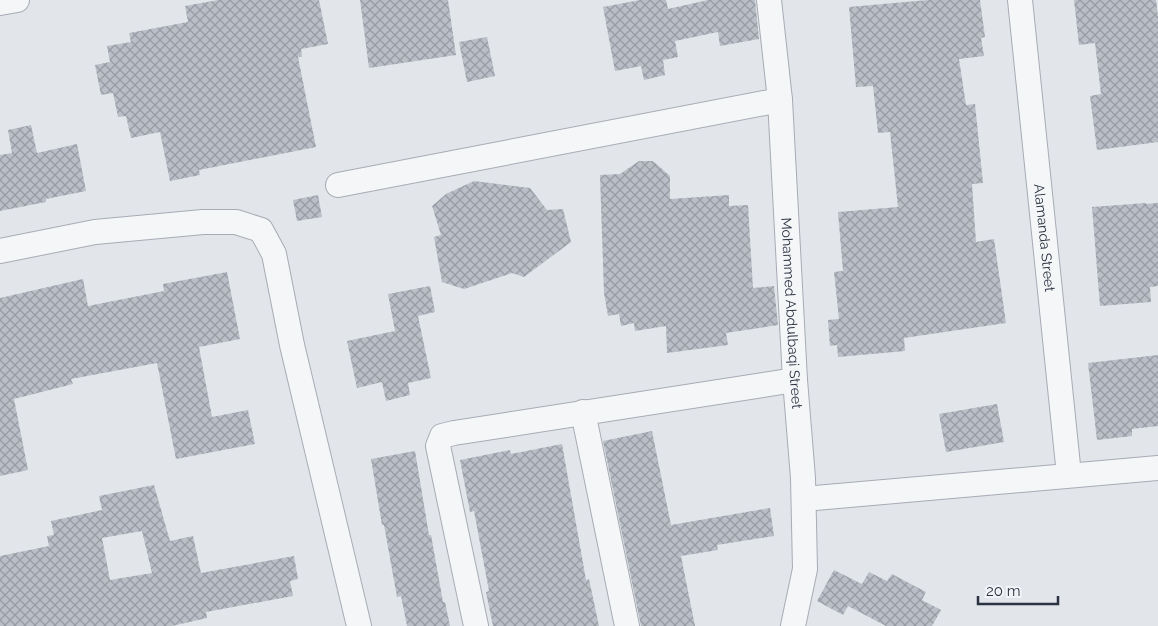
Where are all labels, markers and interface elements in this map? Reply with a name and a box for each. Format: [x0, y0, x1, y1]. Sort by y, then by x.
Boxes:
street label: Alamanda Street [1031, 183, 1058, 293]
street label: Mohammed Abdulbaqi Street [778, 217, 805, 410]
scale bar [978, 574, 1058, 606]
text: 20 m [986, 582, 1021, 600]

